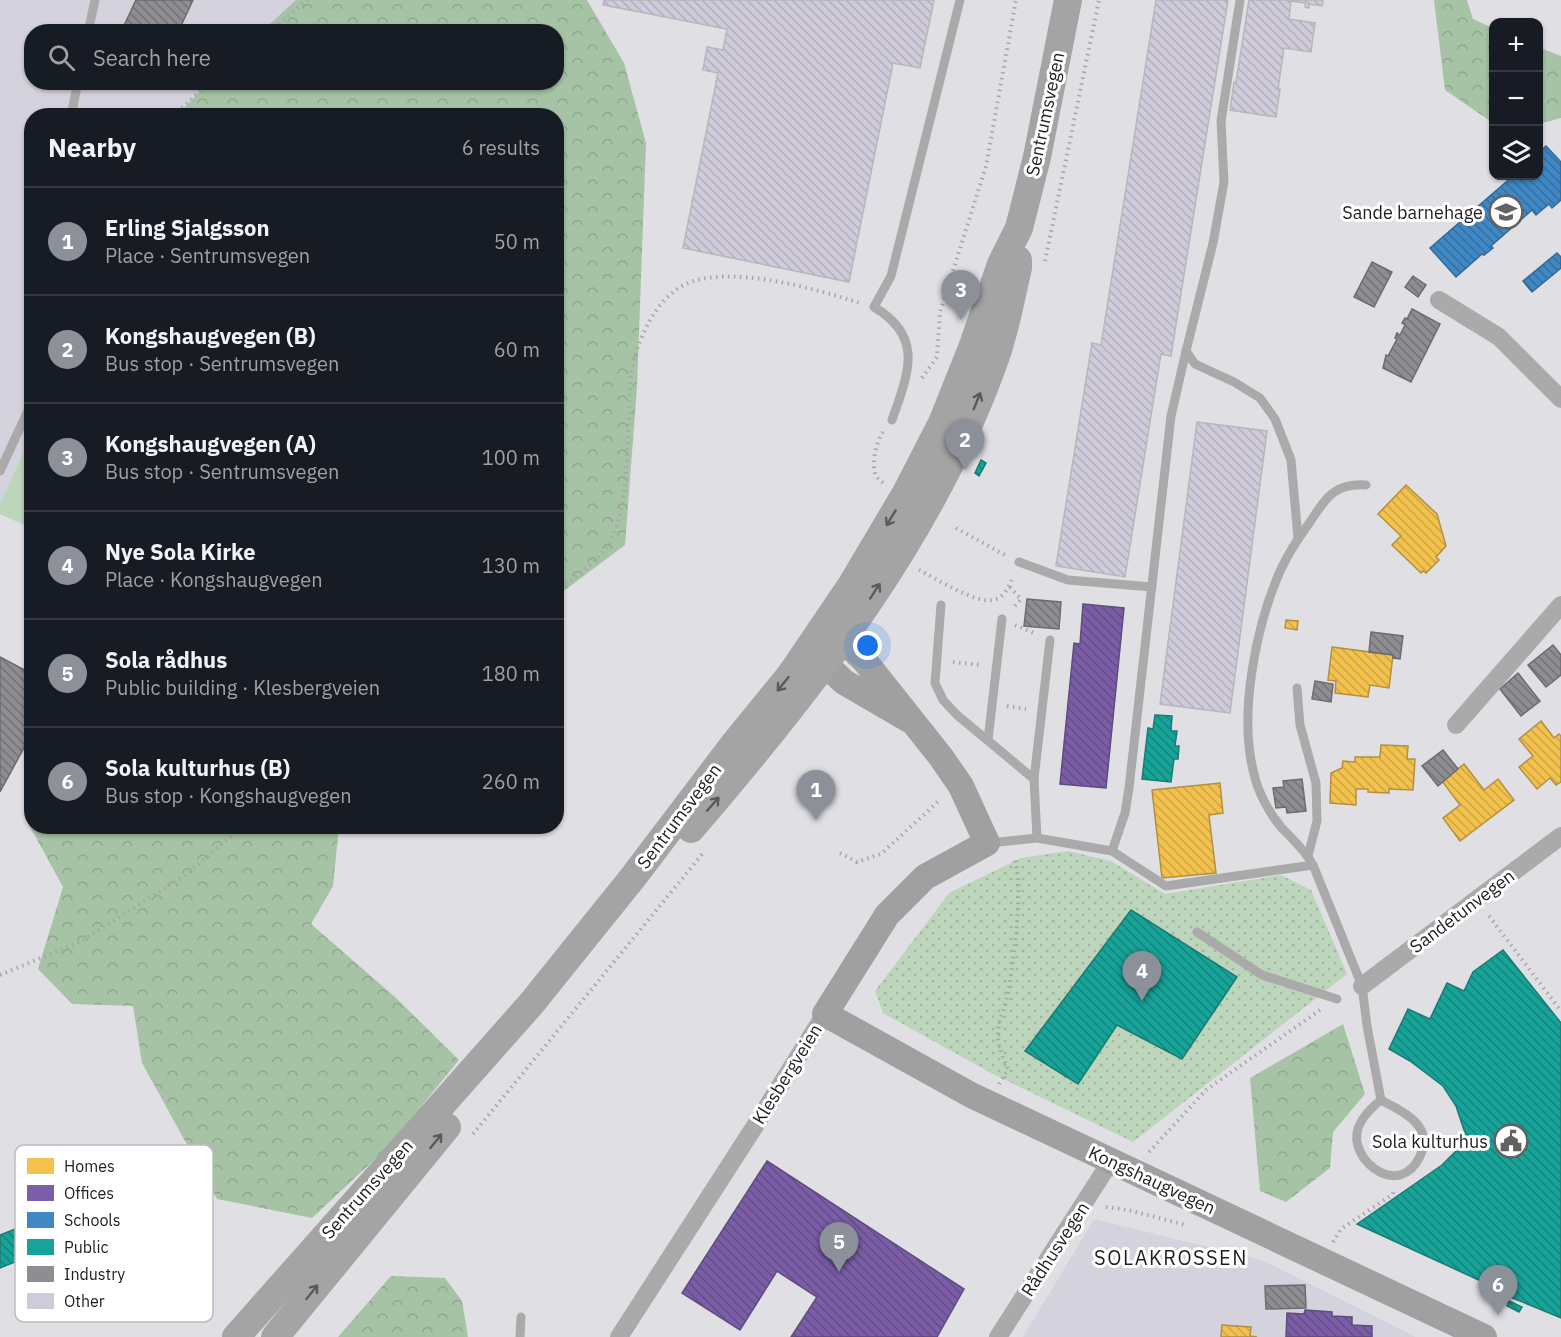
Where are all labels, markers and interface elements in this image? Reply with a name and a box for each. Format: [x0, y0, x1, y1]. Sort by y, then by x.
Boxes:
map controls [1489, 18, 1543, 180]
button: + [1489, 18, 1543, 72]
search box [24, 24, 564, 90]
icon: search [45, 41, 78, 74]
text: Search here [93, 43, 211, 72]
street label: Sentrumsvegen [1021, 50, 1069, 178]
button: − [1489, 72, 1543, 126]
button: layers [1489, 126, 1543, 180]
text: Nearby [48, 130, 136, 164]
text: 6 results [462, 134, 540, 161]
school or university icon: Sande barnehage [1488, 194, 1524, 230]
place label: Sande barnehage [1342, 201, 1483, 224]
text: Erling Sjalgsson [105, 213, 270, 242]
text: 1 [62, 228, 74, 255]
text: 50 m [494, 228, 540, 255]
text: Place · Sentrumsvegen [105, 242, 310, 269]
pin: 3 [942, 270, 980, 320]
text: Kongshaugvegen (B) [105, 321, 316, 350]
text: 2 [62, 336, 74, 363]
text: 60 m [494, 336, 540, 363]
text: Bus stop · Sentrumsvegen [105, 350, 339, 377]
one-way arrow [972, 393, 983, 411]
pin: 2 [946, 420, 984, 470]
text: Kongshaugvegen (A) [105, 429, 316, 458]
text: 3 [62, 444, 74, 471]
text: 100 m [482, 444, 540, 471]
text: Bus stop · Sentrumsvegen [105, 458, 339, 485]
one-way arrow [885, 509, 897, 526]
text: Nye Sola Kirke [105, 537, 256, 566]
text: 4 [62, 552, 74, 579]
text: 130 m [482, 552, 540, 579]
text: Place · Kongshaugvegen [105, 566, 323, 593]
one-way arrow [869, 583, 881, 600]
your location [853, 631, 882, 660]
text: Sola rådhus [105, 645, 227, 674]
text: 5 [62, 660, 74, 687]
text: 180 m [482, 660, 540, 687]
text: Public building · Klesbergveien [105, 674, 380, 701]
one-way arrow [776, 676, 789, 692]
text: Sola kulturhus (B) [105, 753, 290, 782]
street label: Sentrumsvegen [632, 759, 726, 873]
text: 6 [62, 768, 74, 795]
text: 260 m [482, 768, 540, 795]
pin: 1 [796, 770, 836, 820]
text: Bus stop · Kongshaugvegen [105, 782, 352, 809]
one-way arrow [706, 797, 720, 812]
street label: Sandetunvegen [1405, 864, 1519, 958]
pin: 4 [1122, 952, 1162, 1001]
street label: Klesbergveien [747, 1019, 827, 1129]
public building icon: Sola kulturhus [1493, 1123, 1529, 1159]
place label: Sola kulturhus [1372, 1130, 1488, 1153]
street label: Sentrumsvegen [316, 1134, 418, 1244]
one-way arrow [429, 1134, 443, 1149]
street label: Kongshaugvegen [1085, 1141, 1219, 1219]
legend [15, 1145, 213, 1322]
text: Homes [64, 1156, 115, 1176]
text: Offices [64, 1183, 114, 1203]
street label: Rådhusvegen [1016, 1197, 1094, 1301]
text: Schools [64, 1210, 121, 1230]
pin: 5 [820, 1222, 858, 1272]
text: Public [64, 1237, 108, 1257]
district label: SOLAKROSSEN [1094, 1244, 1248, 1271]
text: Industry [64, 1264, 125, 1284]
pin: 6 [1478, 1266, 1518, 1315]
one-way arrow [305, 1285, 319, 1300]
text: Other [64, 1291, 105, 1311]

